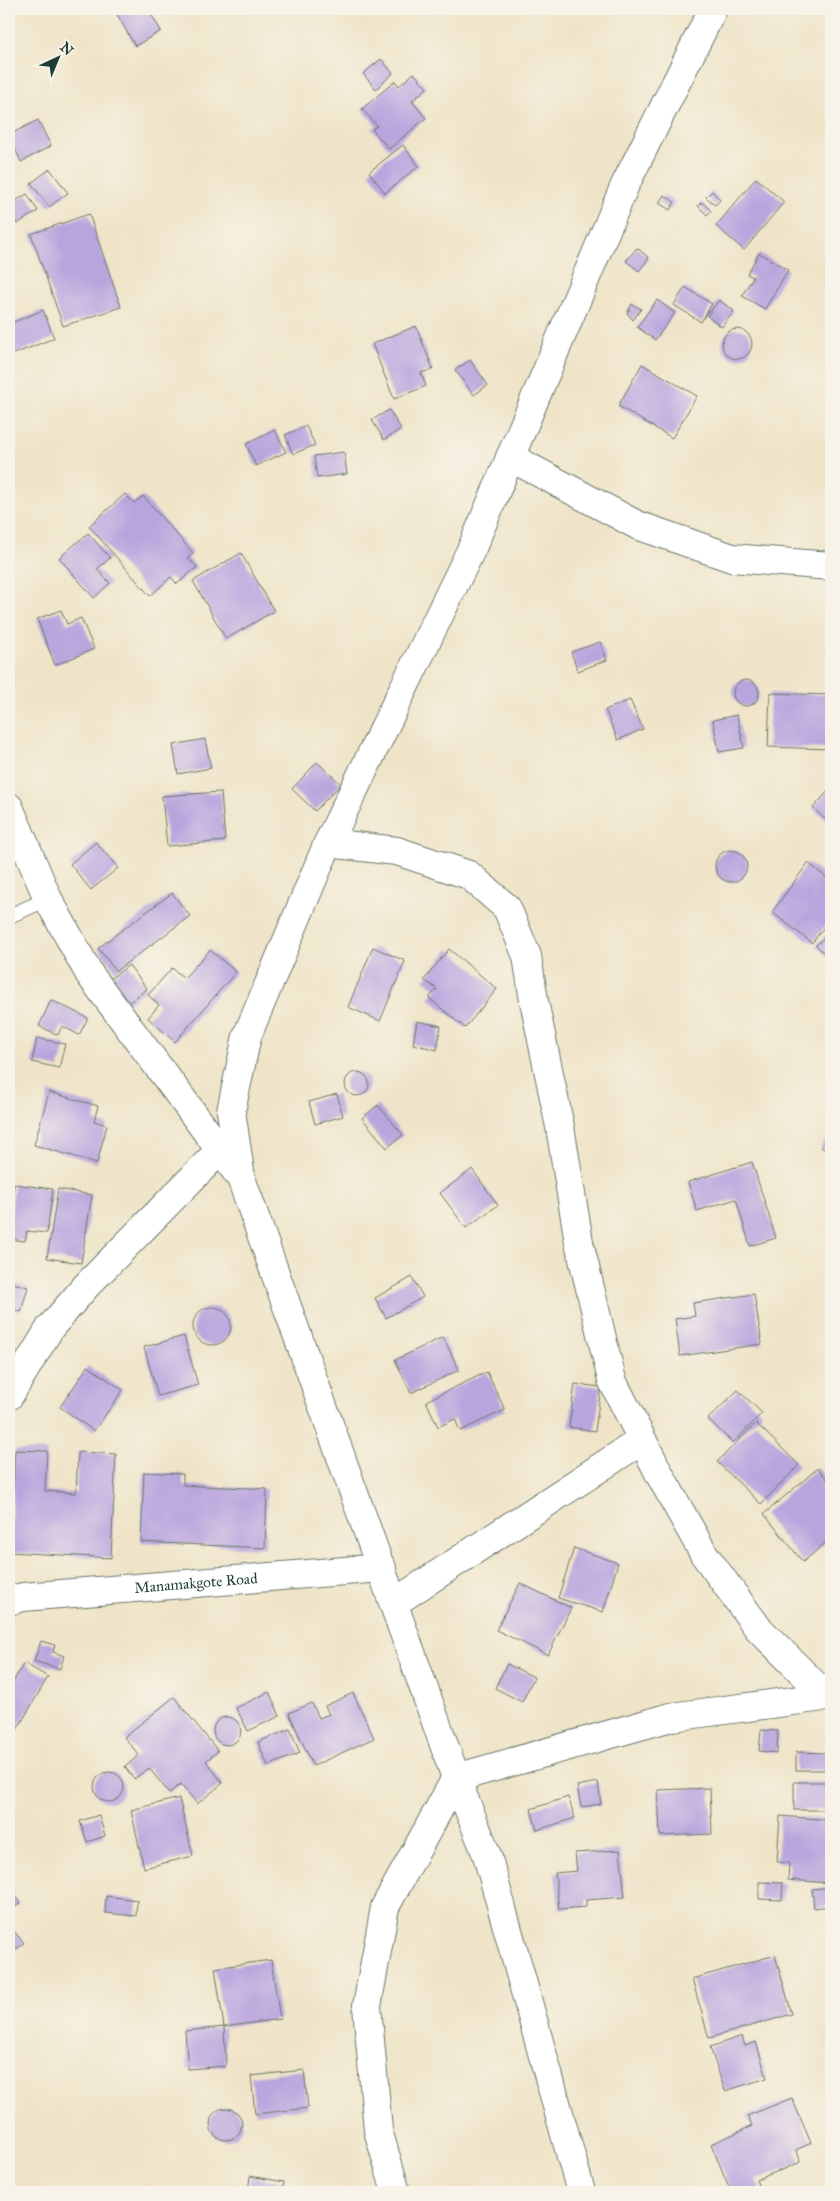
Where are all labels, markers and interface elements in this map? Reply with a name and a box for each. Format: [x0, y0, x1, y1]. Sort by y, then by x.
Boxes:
north arrow [32, 32, 82, 82]
text: N [57, 39, 77, 59]
street label: Manamakgote Road [134, 1569, 259, 1597]

